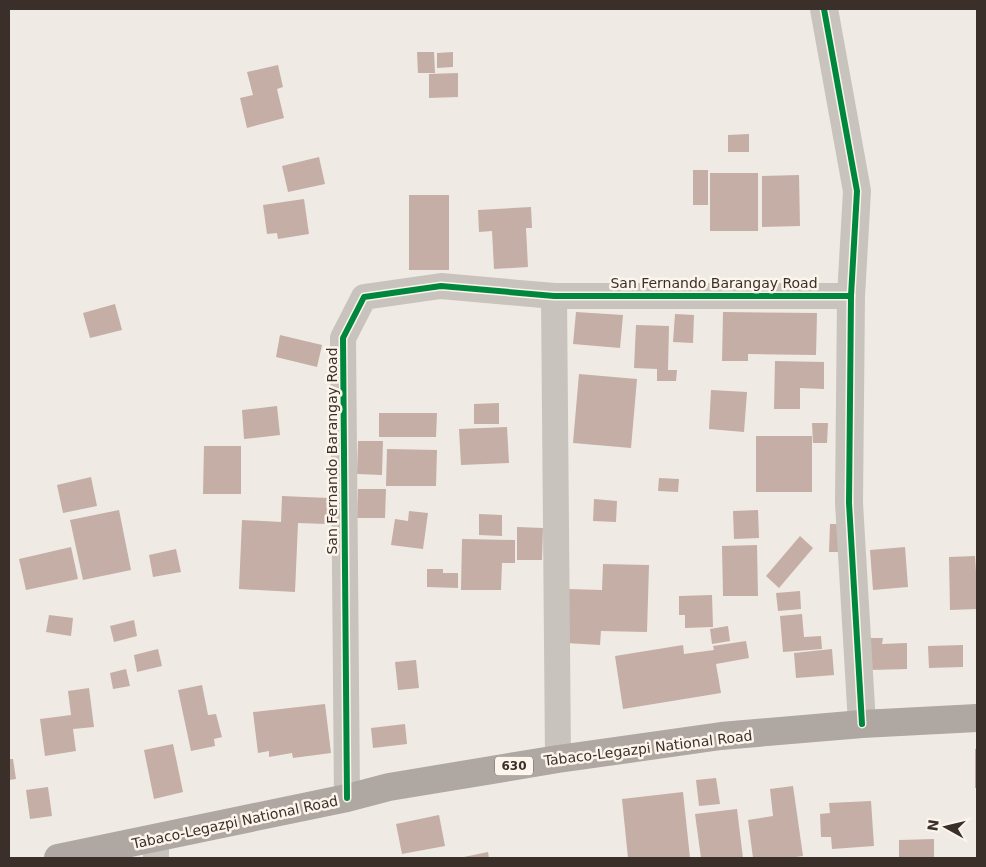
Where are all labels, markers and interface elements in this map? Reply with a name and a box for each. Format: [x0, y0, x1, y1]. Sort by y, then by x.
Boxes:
street label: San Fernando Barangay Road [610, 275, 818, 291]
street label: San Fernando Barangay Road [324, 347, 340, 555]
street label: Tabaco-Legazpi National Road [542, 727, 753, 769]
road number: 630 [495, 756, 533, 776]
street label: Tabaco-Legazpi National Road [130, 792, 339, 852]
north arrow [921, 802, 971, 852]
text: N [924, 818, 942, 832]

